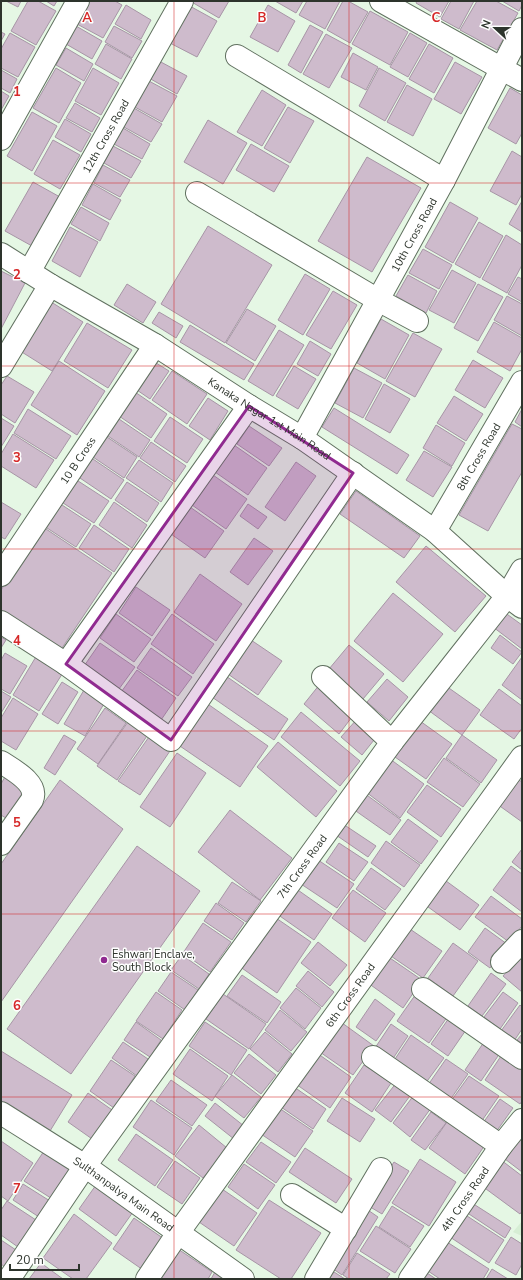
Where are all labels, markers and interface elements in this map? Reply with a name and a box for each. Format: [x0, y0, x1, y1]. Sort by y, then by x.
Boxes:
north arrow [475, 8, 515, 48]
text: A [82, 9, 92, 27]
text: B [258, 9, 267, 27]
text: C [432, 9, 441, 27]
text: N [478, 18, 495, 31]
text: 1 [13, 83, 21, 101]
street label: 12th Cross Road [79, 96, 133, 176]
street label: 10th Cross Road [387, 195, 440, 275]
text: 2 [13, 266, 21, 284]
street label: Kanaka Nagar 1st Main Road [205, 374, 334, 463]
street label: 8th Cross Road [453, 420, 504, 493]
street label: 10 B Cross [56, 434, 99, 487]
text: 3 [13, 449, 21, 467]
text: 4 [13, 632, 21, 650]
text: 5 [13, 814, 21, 832]
street label: 7th Cross Road [274, 831, 330, 902]
place label: Eshwari Enclave, South Block [112, 947, 195, 975]
marker: Eshwari Enclave, South Block [99, 955, 109, 965]
street label: 6th Cross Road [322, 960, 378, 1030]
text: 6 [13, 997, 21, 1015]
street label: Sulthanpalya Main Road [70, 1153, 177, 1235]
street label: 4th Cross Road [437, 1163, 492, 1235]
text: 7 [13, 1180, 21, 1198]
scale bar [10, 1246, 79, 1272]
text: 20 m [16, 1252, 44, 1268]

